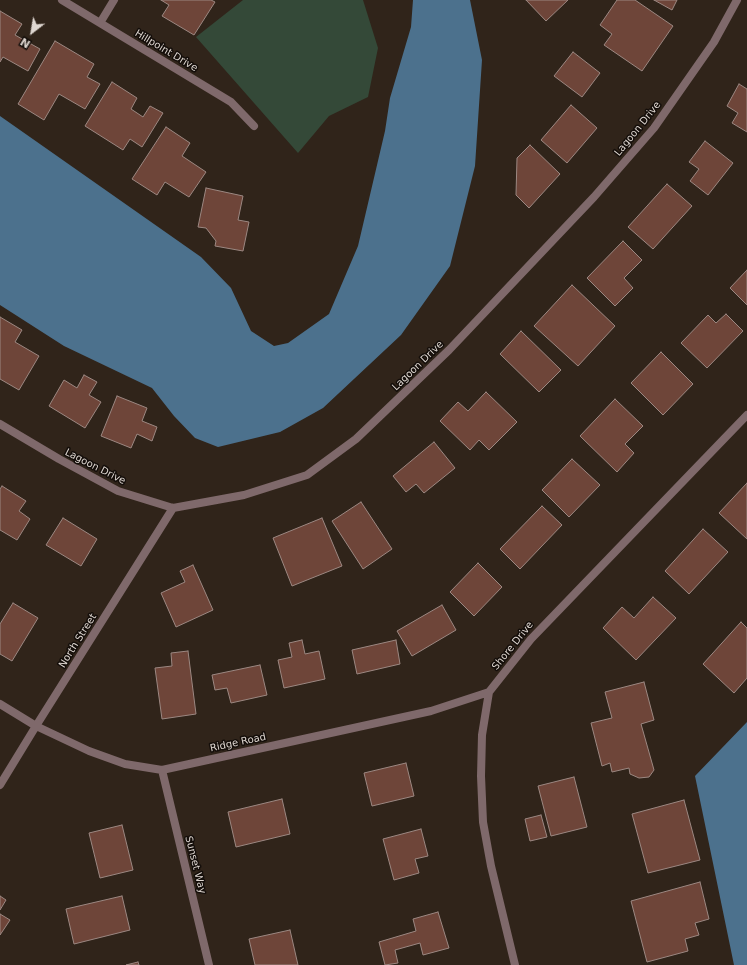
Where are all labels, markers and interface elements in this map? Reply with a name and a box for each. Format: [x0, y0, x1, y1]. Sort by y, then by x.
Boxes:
north arrow [12, 12, 52, 52]
street label: Hillpoint Drive [132, 28, 200, 74]
text: N [18, 35, 33, 51]
street label: Lagoon Drive [612, 99, 664, 159]
street label: Lagoon Drive [390, 339, 446, 393]
street label: Lagoon Drive [63, 447, 127, 487]
street label: North Street [57, 612, 99, 670]
street label: Shore Drive [490, 619, 536, 673]
street label: Ridge Road [209, 731, 267, 755]
street label: Sunset Way [182, 835, 208, 895]

